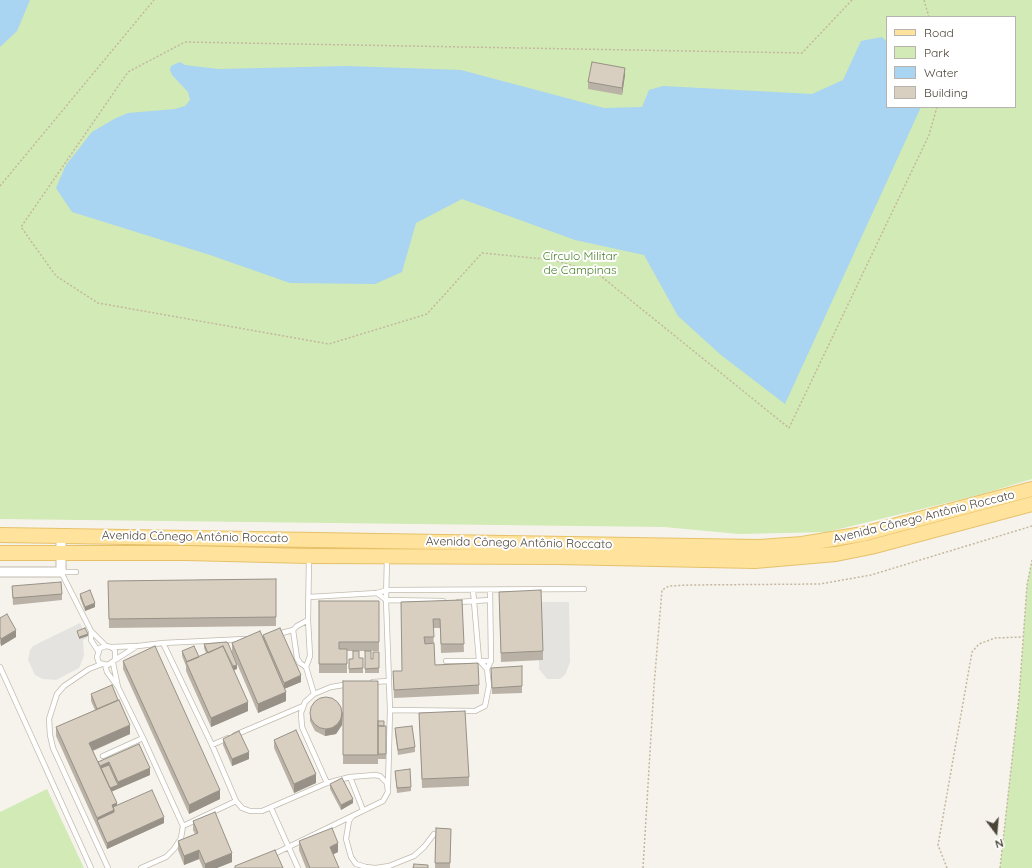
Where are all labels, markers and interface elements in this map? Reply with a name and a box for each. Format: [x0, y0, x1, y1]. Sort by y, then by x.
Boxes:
legend [886, 16, 1016, 108]
text: Road [924, 25, 954, 40]
text: Park [924, 45, 949, 60]
text: Water [924, 65, 958, 80]
text: Building [924, 85, 968, 100]
park label: Círculo Militar de Campinas [543, 249, 617, 277]
street label: Avenida Cônego Antônio Roccato [832, 487, 1016, 547]
street label: Avenida Cônego Antônio Roccato [102, 528, 288, 546]
street label: Avenida Cônego Antônio Roccato [426, 534, 612, 552]
north arrow [976, 812, 1016, 852]
text: N [993, 836, 1005, 851]

